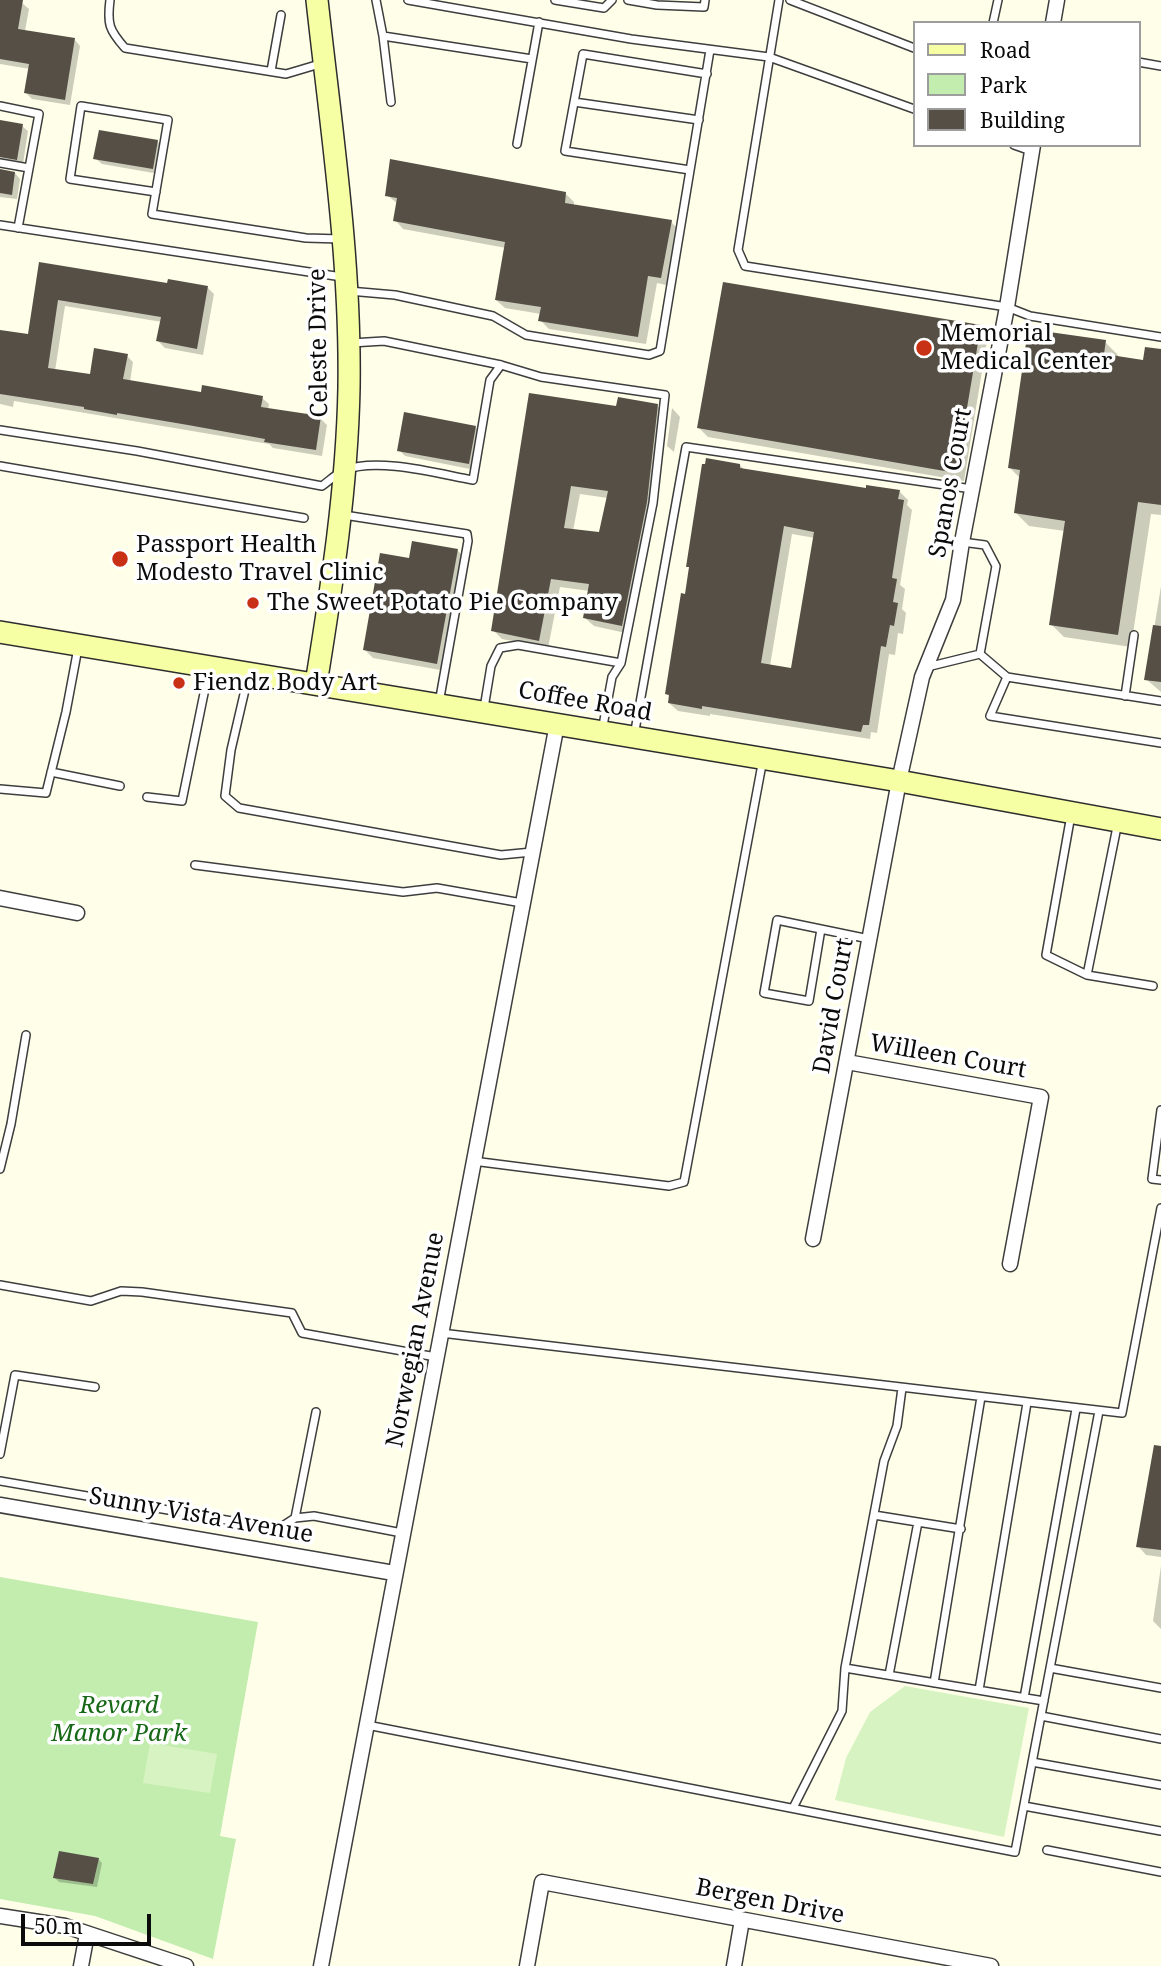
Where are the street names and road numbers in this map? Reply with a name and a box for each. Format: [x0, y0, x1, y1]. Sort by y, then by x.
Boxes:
street label: Celeste Drive [303, 268, 335, 418]
street label: Spanos Court [924, 406, 978, 560]
street label: Coffee Road [516, 676, 654, 728]
street label: David Court [808, 936, 860, 1076]
street label: Willeen Court [867, 1029, 1029, 1085]
street label: Norwegian Avenue [381, 1230, 451, 1450]
street label: Sunny Vista Avenue [87, 1482, 315, 1550]
street label: Bergen Drive [693, 1874, 847, 1930]

